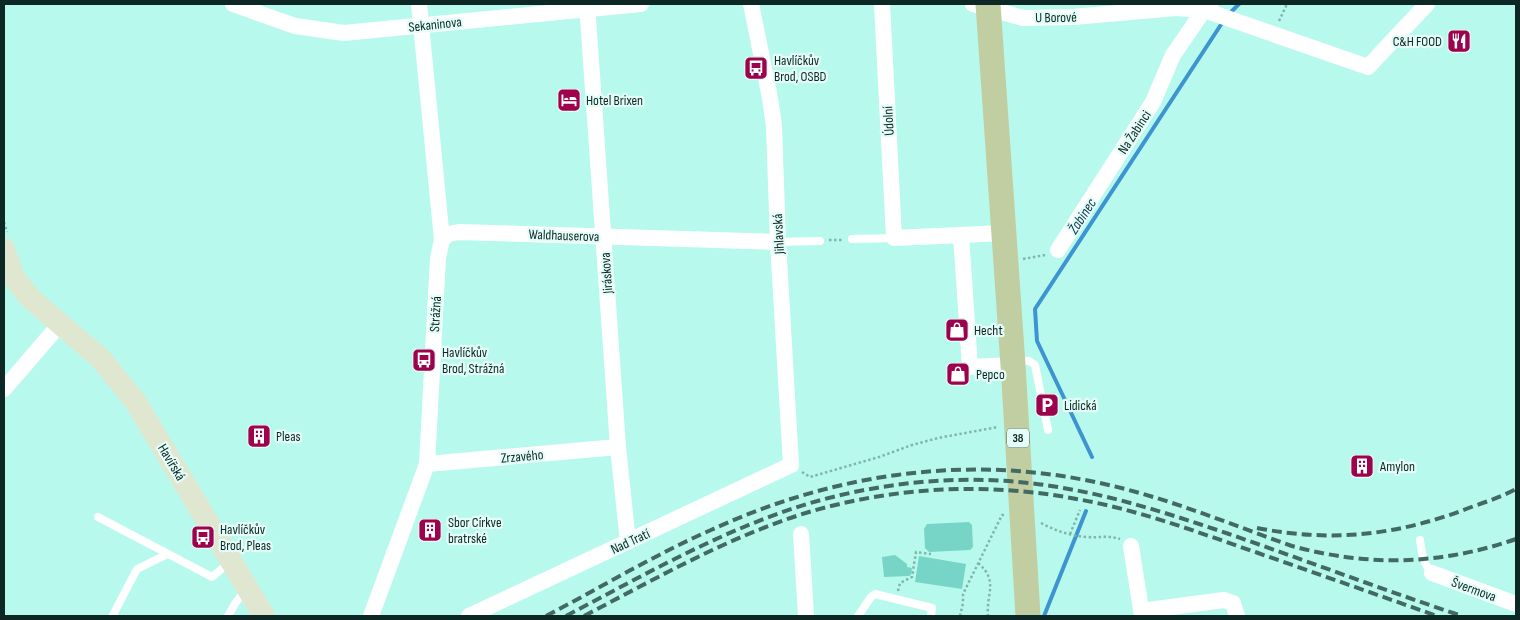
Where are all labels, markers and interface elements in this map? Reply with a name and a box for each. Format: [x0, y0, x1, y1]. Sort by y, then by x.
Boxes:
street label: U Borové [1035, 9, 1077, 26]
street label: Sekaninova [408, 13, 462, 36]
restaurant icon: C&H FOOD [1446, 28, 1472, 54]
place label: C&H FOOD [1393, 33, 1442, 50]
place label: Havlíčkův Brod, OSBD [774, 52, 827, 85]
bus stop icon: Havlíčkův Brod, OSBD [743, 55, 769, 81]
hotel icon: Hotel Brixen [556, 87, 582, 113]
place label: Hotel Brixen [586, 92, 643, 109]
street label: Údolní [879, 105, 898, 136]
street label: Na Žabinci [1114, 107, 1155, 157]
water label: Žabinec [1063, 195, 1101, 239]
street label: Jihlavská [769, 213, 788, 256]
street label: Waldhauserova [528, 226, 600, 245]
street label: Jiráskova [597, 252, 616, 295]
street label: Strážná [426, 296, 445, 332]
shop icon: Hecht [944, 317, 970, 343]
place label: Hecht [974, 322, 1003, 339]
place label: Havlíčkův Brod, Strážná [442, 344, 504, 377]
bus stop icon: Havlíčkův Brod, Strážná [411, 347, 437, 373]
shop icon: Pepco [945, 361, 971, 387]
place label: Pepco [976, 366, 1005, 383]
parking icon: Lidická [1034, 392, 1060, 418]
place label: Lidická [1064, 397, 1097, 414]
building icon: Pleas [246, 423, 272, 449]
place label: Pleas [276, 428, 301, 445]
road number: 38 [1007, 428, 1029, 448]
street label: Havířská [154, 441, 189, 484]
street label: Zrzavého [500, 446, 544, 467]
building icon: Amylon [1349, 453, 1375, 479]
place label: Amylon [1379, 458, 1415, 475]
place label: Sbor Církve bratrské [448, 514, 502, 547]
building icon: Sbor Církve bratrské [417, 517, 443, 543]
place label: Havlíčkův Brod, Pleas [220, 521, 271, 554]
bus stop icon: Havlíčkův Brod, Pleas [190, 524, 216, 550]
street label: Nad Tratí [608, 525, 653, 558]
street label: Švermova [1449, 574, 1498, 605]

